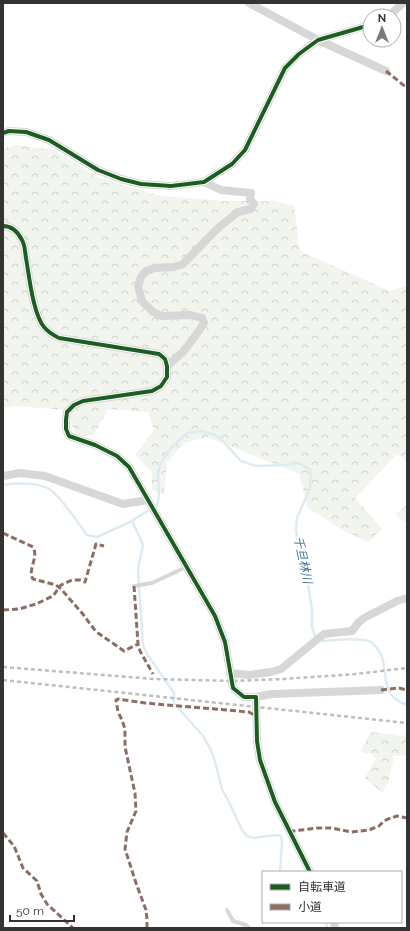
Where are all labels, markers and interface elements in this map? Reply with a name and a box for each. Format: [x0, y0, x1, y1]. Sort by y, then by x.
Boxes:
north arrow [362, 8, 402, 48]
text: N [378, 12, 386, 25]
water label: 千旦林川 [291, 535, 315, 587]
legend [262, 871, 402, 923]
text: 自転車道 [298, 880, 346, 894]
scale bar [10, 897, 74, 923]
text: 小道 [298, 900, 322, 914]
text: 50 m [16, 904, 44, 918]

